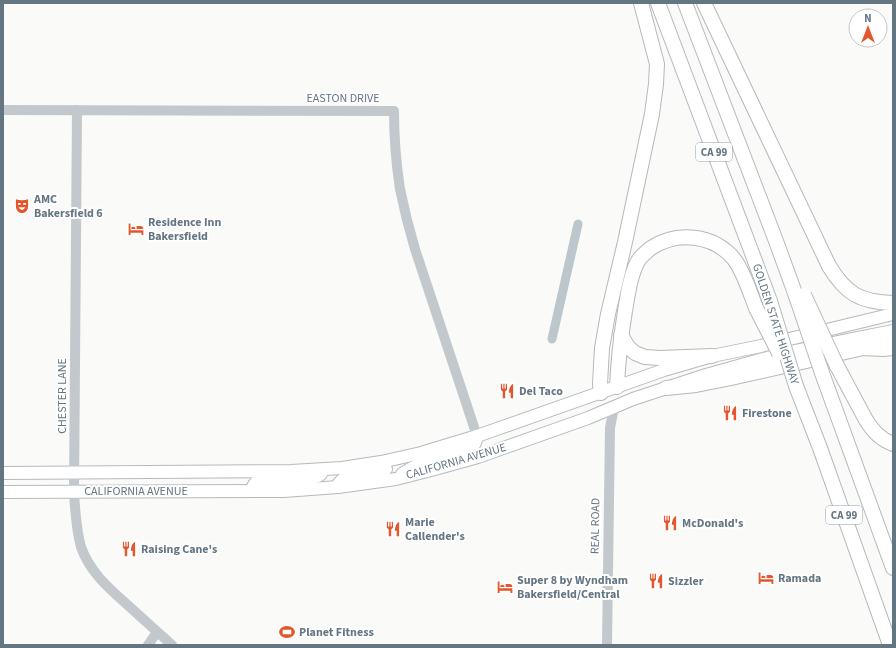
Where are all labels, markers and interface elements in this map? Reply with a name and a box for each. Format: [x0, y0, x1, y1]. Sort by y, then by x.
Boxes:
north arrow [848, 8, 888, 48]
text: N [864, 11, 872, 26]
street label: EASTON DRIVE [306, 90, 380, 107]
road number: CA 99 [696, 143, 732, 161]
place label: AMC Bakersfield 6 [33, 191, 103, 222]
theatre icon: AMC Bakersfield 6 [13, 197, 31, 215]
place label: Residence Inn Bakersfield [148, 214, 221, 245]
hotel icon: Residence Inn Bakersfield [127, 220, 145, 238]
street label: GOLDEN STATE HIGHWAY [748, 262, 803, 387]
street label: CHESTER LANE [54, 358, 71, 434]
restaurant icon: Del Taco [498, 382, 516, 400]
place label: Del Taco [519, 383, 563, 400]
restaurant icon: Firestone [721, 404, 739, 422]
place label: Firestone [742, 405, 792, 422]
street label: CALIFORNIA AVENUE [404, 439, 508, 484]
street label: CALIFORNIA AVENUE [84, 483, 188, 500]
street label: REAL ROAD [587, 498, 604, 554]
road number: CA 99 [826, 506, 862, 524]
place label: Marie Callender's [405, 514, 465, 545]
restaurant icon: McDonald's [661, 514, 679, 532]
place label: McDonald's [682, 515, 743, 532]
restaurant icon: Marie Callender's [384, 520, 402, 538]
restaurant icon: Raising Cane's [120, 540, 138, 558]
place label: Raising Cane's [141, 541, 217, 558]
hotel icon: Ramada [757, 569, 775, 587]
place label: Ramada [778, 570, 821, 587]
place label: Super 8 by Wyndham Bakersfield/Central [517, 572, 628, 603]
restaurant icon: Sizzler [647, 572, 665, 590]
place label: Sizzler [668, 573, 704, 590]
hotel icon: Super 8 by Wyndham Bakersfield/Central [496, 578, 514, 596]
sports icon: Planet Fitness [278, 623, 296, 641]
place label: Planet Fitness [299, 624, 374, 641]

